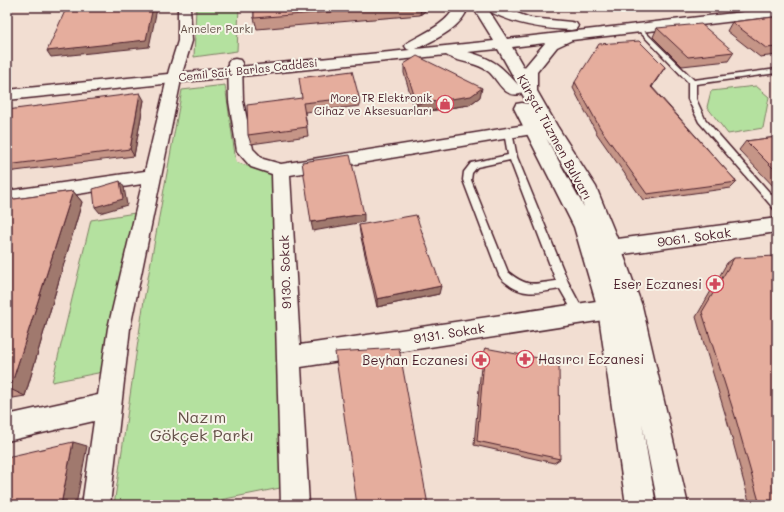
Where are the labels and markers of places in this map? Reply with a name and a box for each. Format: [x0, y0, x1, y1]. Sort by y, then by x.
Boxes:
place label: More TR Elektronik Cihaz ve Aksesuarları [314, 90, 432, 118]
shop icon: More TR Elektronik Cihaz ve Aksesuarları [435, 94, 455, 114]
pharmacy icon: Eser Eczanesi [705, 274, 725, 294]
place label: Eser Eczanesi [614, 275, 702, 292]
pharmacy icon: Hasırcı Eczanesi [515, 349, 535, 369]
pharmacy icon: Beyhan Eczanesi [471, 350, 491, 370]
place label: Hasırcı Eczanesi [538, 350, 644, 367]
place label: Beyhan Eczanesi [362, 351, 468, 368]

